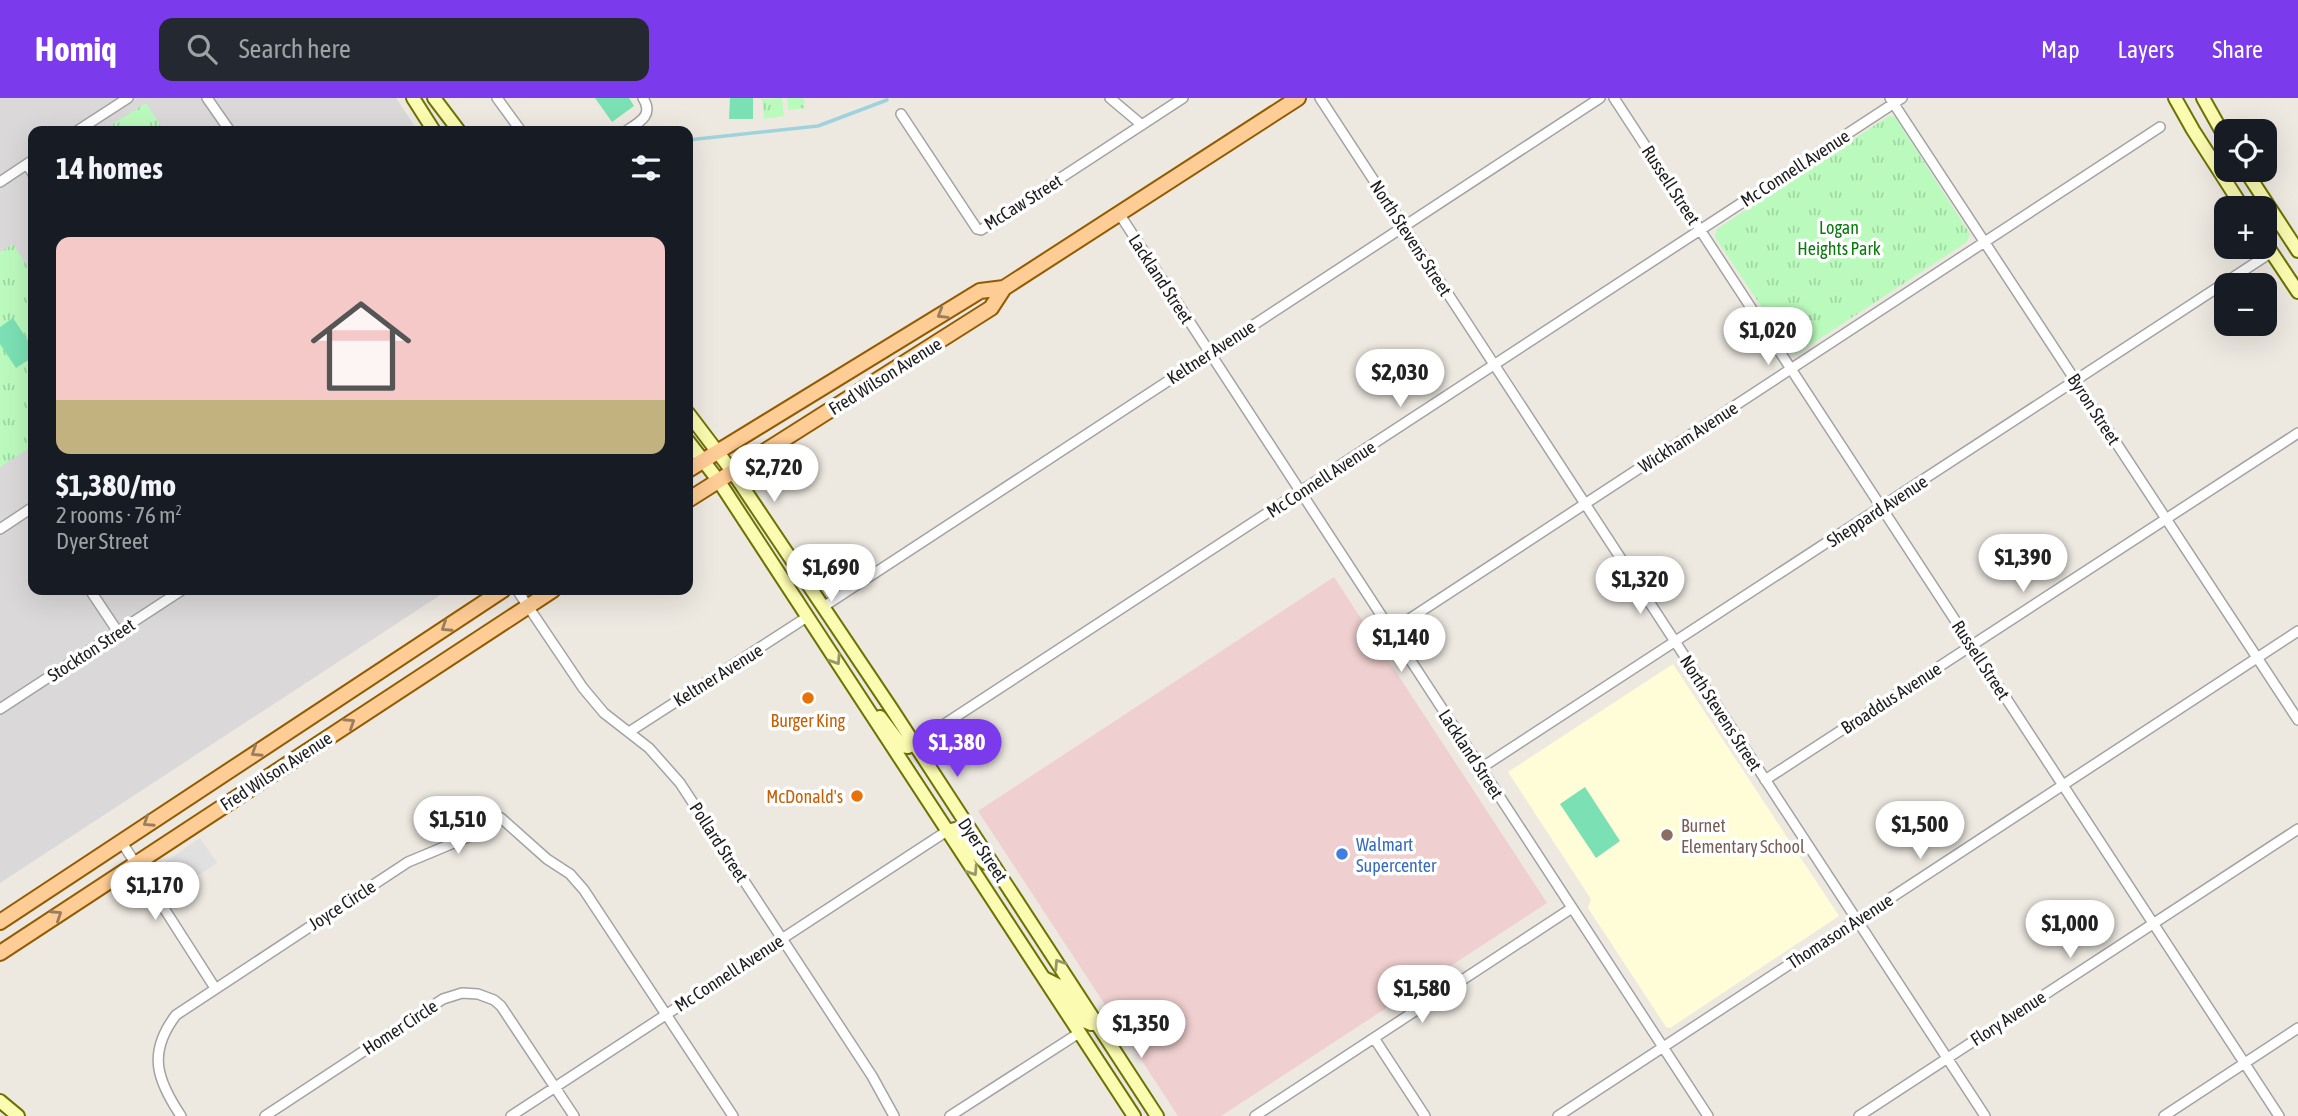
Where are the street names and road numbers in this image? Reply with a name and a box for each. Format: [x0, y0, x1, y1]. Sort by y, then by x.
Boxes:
street label: Mc Connell Avenue [1737, 125, 1853, 211]
street label: Russell Street [1638, 142, 1704, 228]
street label: McCaw Street [980, 170, 1066, 234]
street label: North Stevens Street [1366, 176, 1456, 300]
street label: Lackland Street [1124, 230, 1198, 328]
street label: Keltner Avenue [1163, 316, 1259, 388]
street label: Fred Wilson Avenue [825, 333, 945, 419]
street label: Byron Street [2063, 370, 2125, 448]
street label: Wickham Avenue [1634, 397, 1742, 477]
street label: Mc Connell Avenue [1263, 436, 1379, 522]
street label: Sheppard Avenue [1823, 471, 1931, 551]
street label: Stockton Street [43, 614, 139, 686]
street label: Russell Street [1948, 617, 2014, 703]
street label: Keltner Avenue [670, 639, 766, 711]
street label: North Stevens Street [1676, 651, 1766, 775]
street label: Broaddus Avenue [1837, 658, 1945, 738]
street label: Lackland Street [1434, 705, 1508, 803]
street label: Fred Wilson Avenue [216, 727, 336, 815]
street label: Pollard Street [685, 798, 753, 886]
street label: Dyer Street [954, 814, 1012, 886]
street label: Joyce Circle [305, 876, 379, 934]
street label: Thomason Avenue [1783, 889, 1897, 973]
street label: Mc Connell Avenue [671, 930, 787, 1016]
street label: Flory Avenue [1967, 986, 2049, 1050]
street label: Homer Circle [359, 995, 441, 1059]

